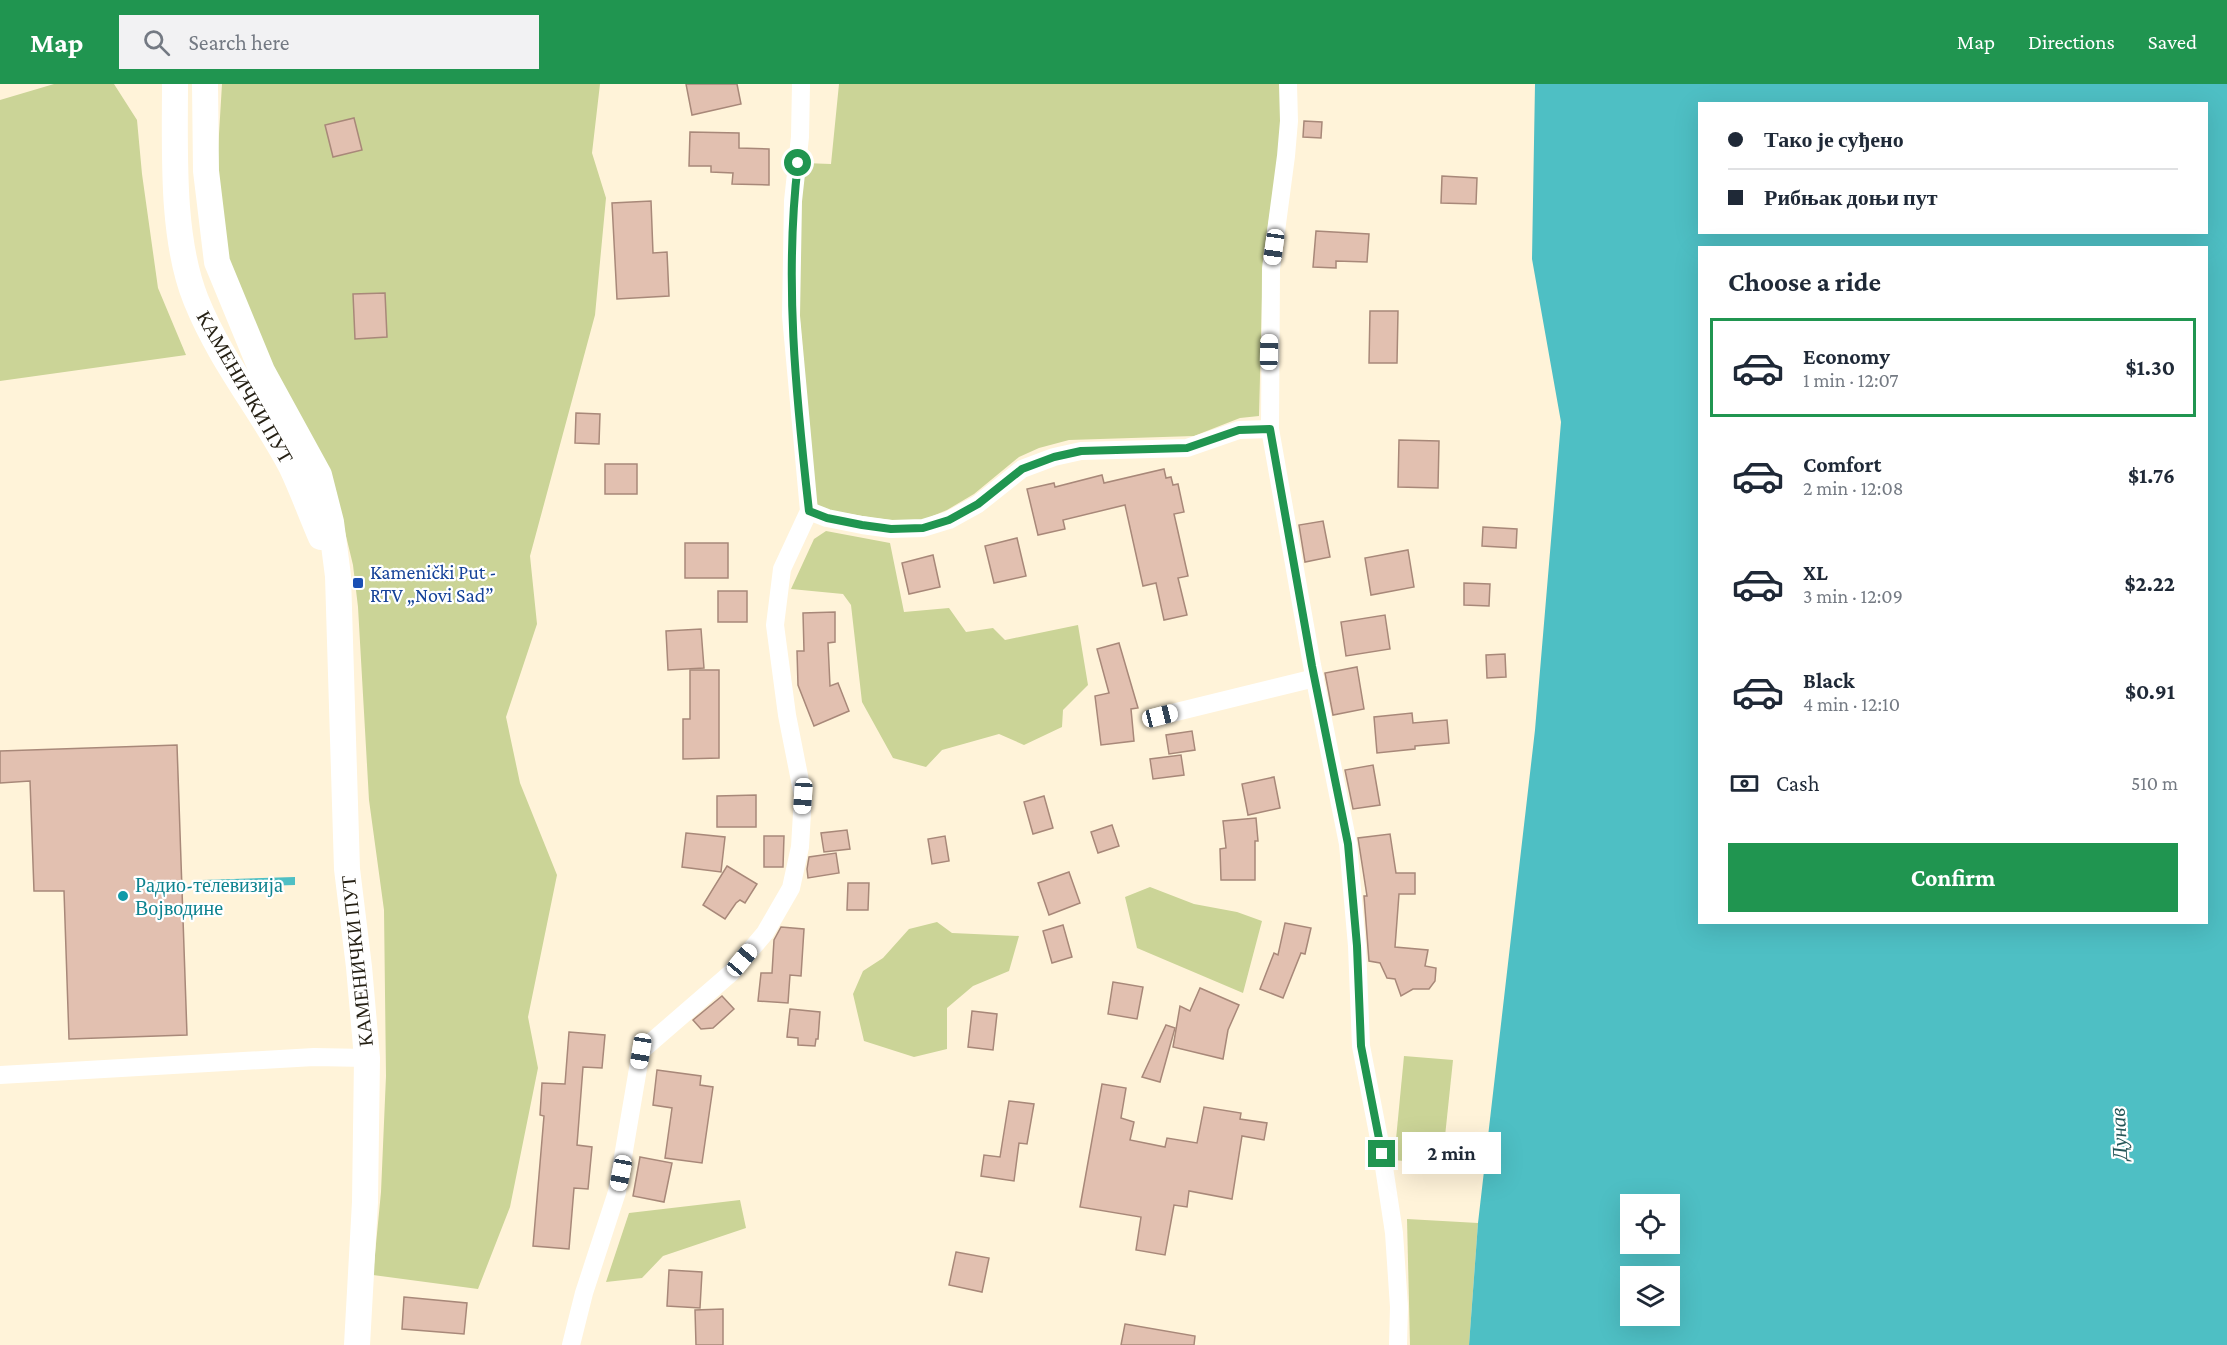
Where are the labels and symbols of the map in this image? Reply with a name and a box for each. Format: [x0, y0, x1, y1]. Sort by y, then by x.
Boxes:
route start [784, 149, 811, 176]
car [1263, 228, 1285, 266]
street label: КАМЕНИЧКИ ПУТ [192, 307, 298, 467]
car [1260, 334, 1278, 370]
place label: Kamenički Put - RTV „Novi Sad” [370, 561, 496, 606]
marker: Kamenički Put - RTV „Novi Sad” [351, 576, 365, 590]
car [1140, 703, 1180, 729]
car [793, 777, 813, 815]
place label: Радио-телевизија Војводине [135, 874, 283, 920]
street label: КАМЕНИЧКИ ПУТ [337, 874, 377, 1048]
marker: Радио-телевизија Војводине [116, 889, 130, 903]
car [724, 940, 760, 980]
car [629, 1032, 653, 1070]
water label: Дунав [2106, 1107, 2132, 1163]
callout: 2 min [1403, 1133, 1502, 1175]
route end [1368, 1140, 1395, 1167]
car [609, 1154, 633, 1192]

